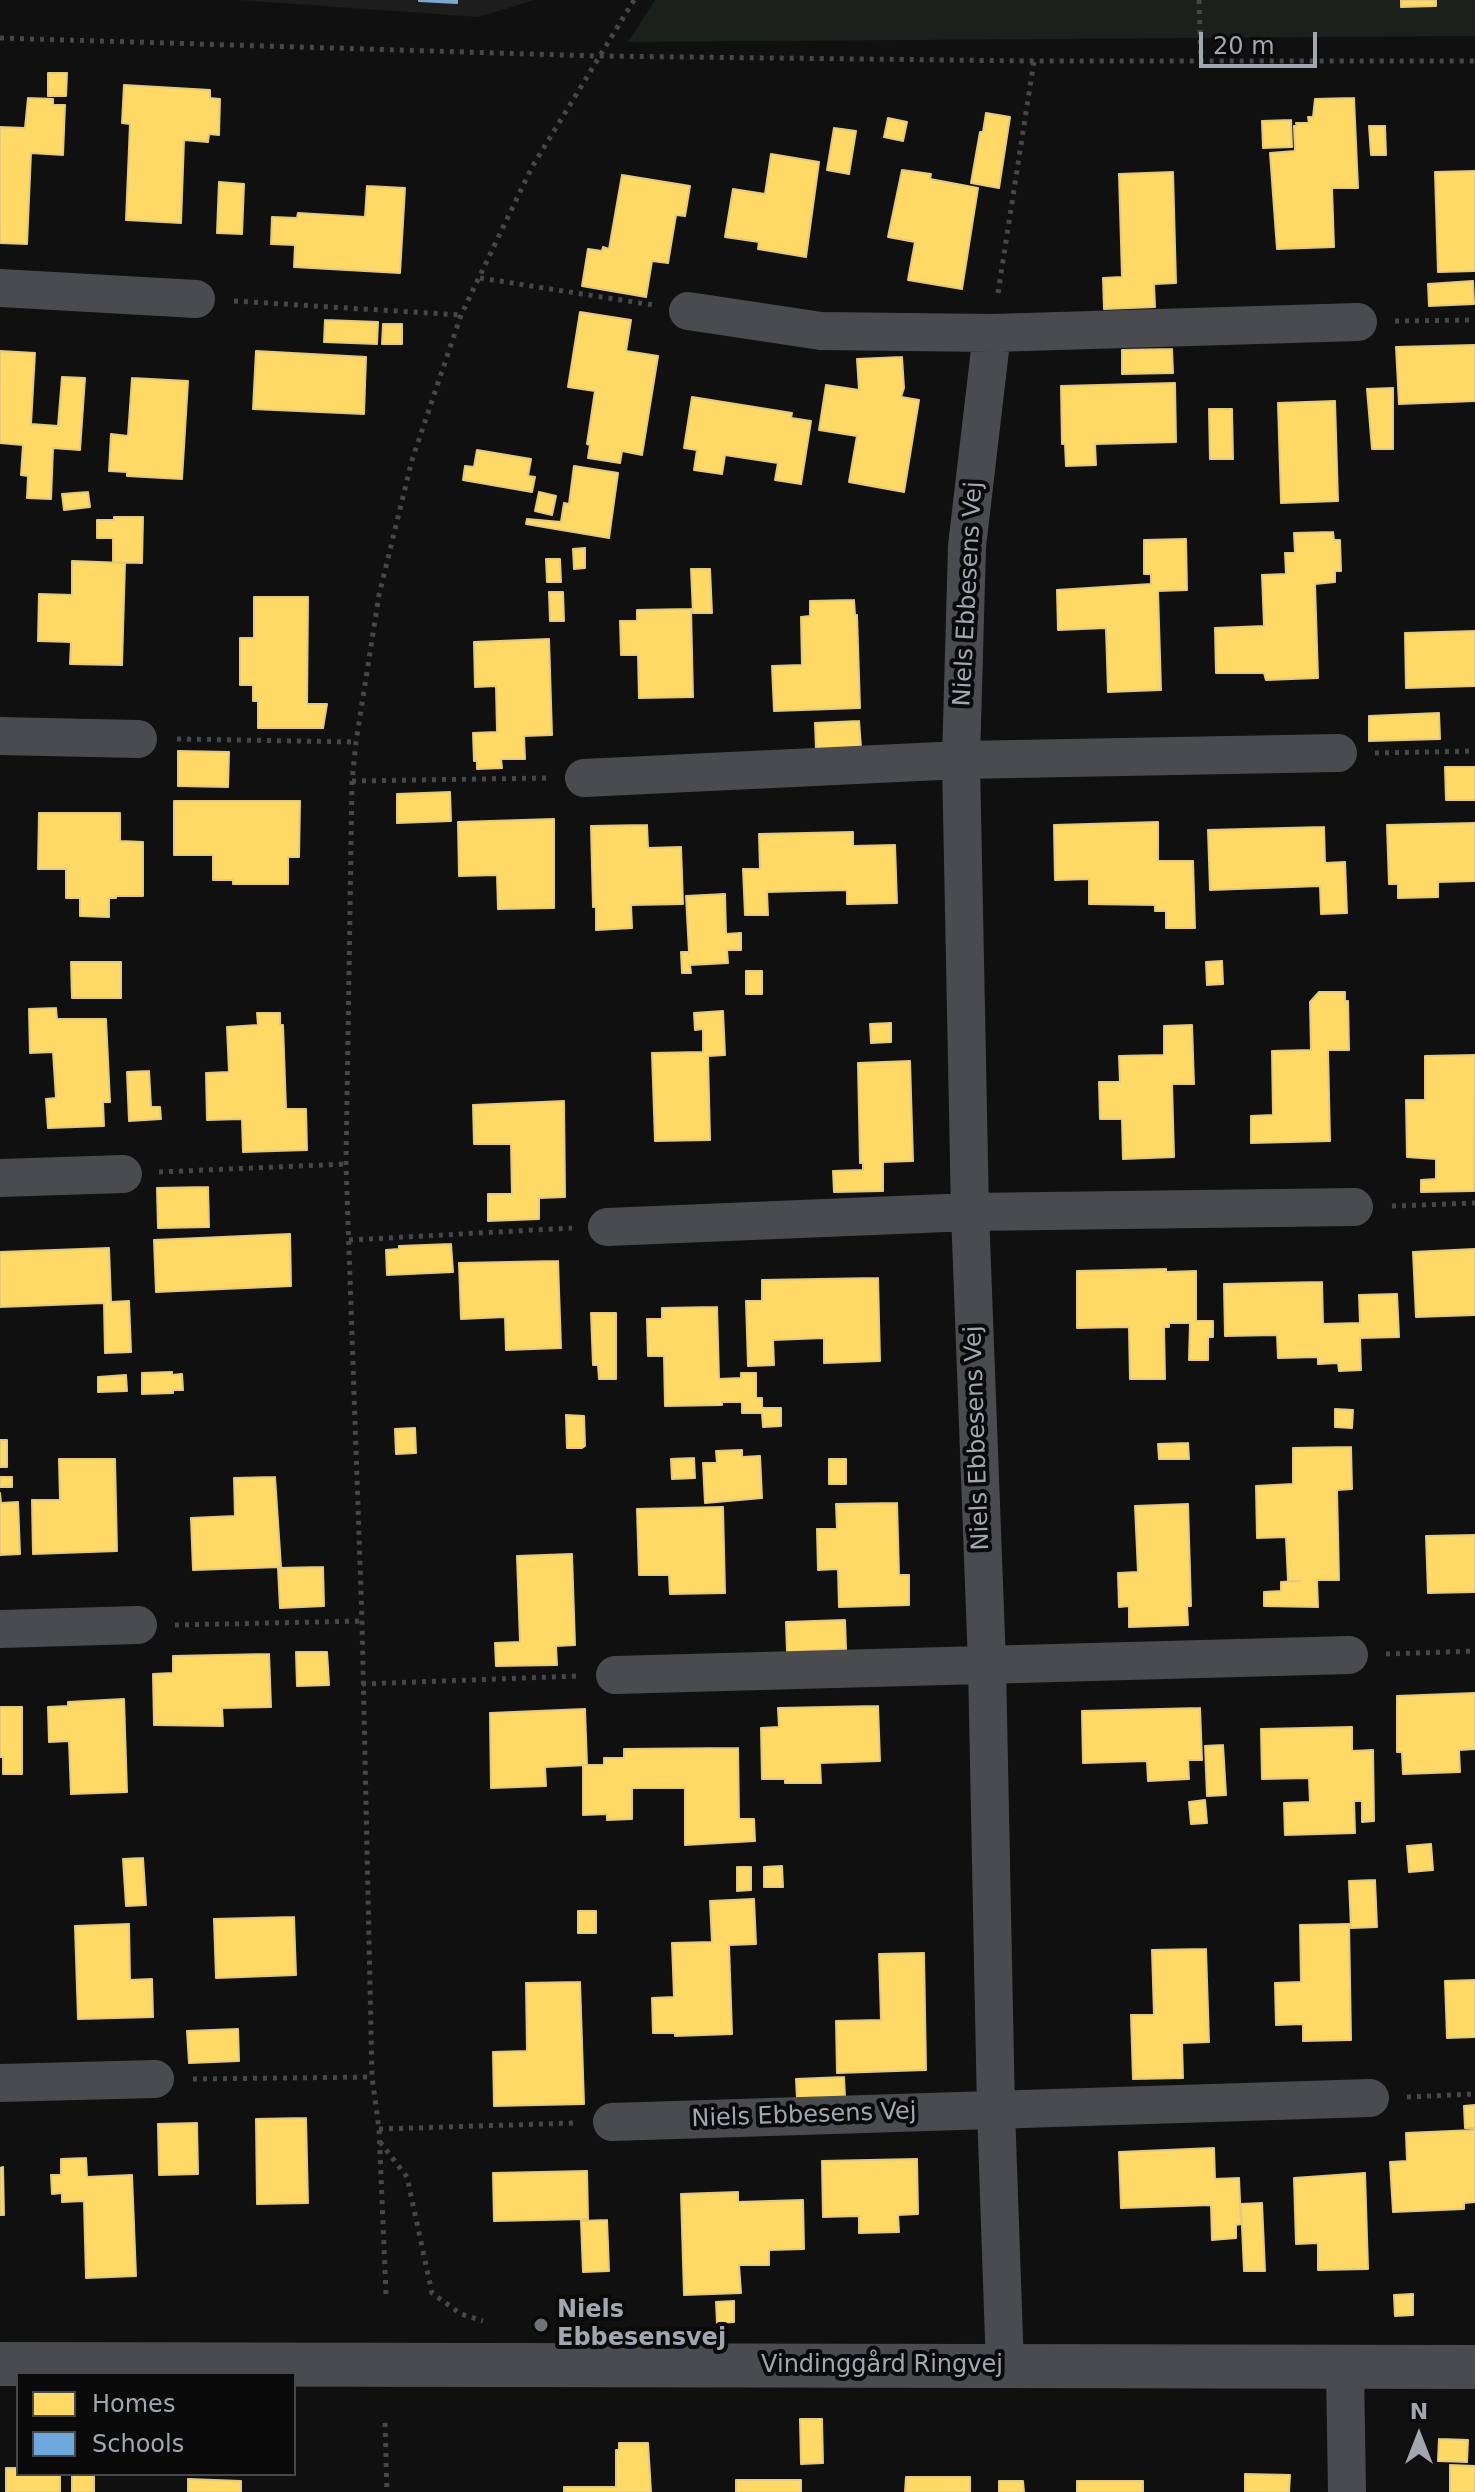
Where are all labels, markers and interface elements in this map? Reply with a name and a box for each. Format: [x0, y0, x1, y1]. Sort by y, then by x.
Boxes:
scale bar [1203, 16, 1321, 66]
text: 20 m [1213, 32, 1275, 60]
street label: Niels Ebbesens Vej [949, 481, 989, 707]
street label: Niels Ebbesens Vej [960, 1325, 996, 1551]
street label: Niels Ebbesens Vej [691, 2098, 917, 2134]
place label: Niels Ebbesensvej [557, 2297, 726, 2353]
marker: Niels Ebbesensvej [532, 2316, 550, 2334]
street label: Vindinggård Ringvej [761, 2352, 1003, 2380]
legend [16, 2372, 296, 2476]
text: Homes [92, 2390, 175, 2418]
north arrow [1379, 2396, 1459, 2476]
text: N [1410, 2399, 1428, 2424]
text: Schools [92, 2430, 184, 2458]

